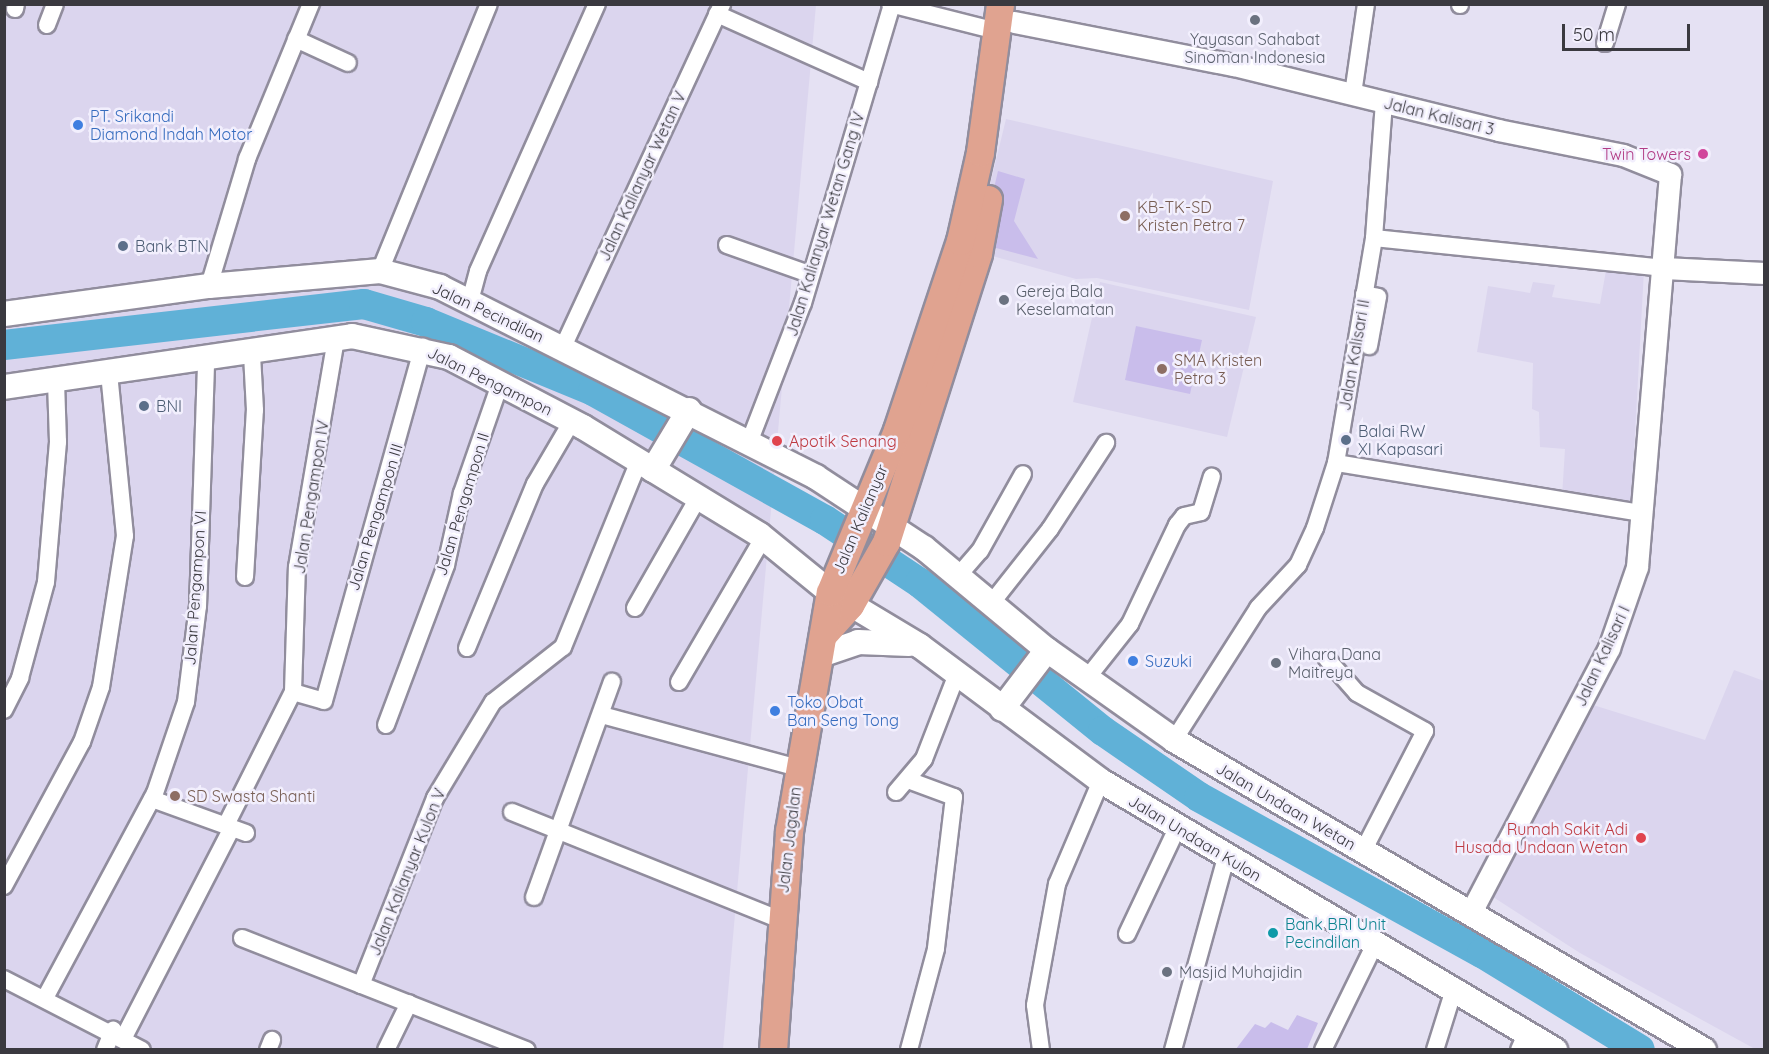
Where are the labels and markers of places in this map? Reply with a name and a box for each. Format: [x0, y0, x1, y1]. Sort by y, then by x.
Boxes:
marker: Yayasan Sahabat Sinoman Indonesia [1248, 13, 1262, 27]
place label: Yayasan Sahabat Sinoman Indonesia [1185, 29, 1325, 67]
place label: PT. Srikandi Diamond Indah Motor [90, 106, 252, 144]
marker: PT. Srikandi Diamond Indah Motor [71, 118, 85, 132]
place label: Twin Towers [1602, 144, 1691, 164]
marker: Twin Towers [1696, 147, 1710, 161]
place label: KB-TK-SD Kristen Petra 7 [1137, 197, 1245, 235]
marker: KB-TK-SD Kristen Petra 7 [1118, 209, 1132, 223]
place label: Bank BTN [135, 236, 209, 256]
marker: Bank BTN [116, 239, 130, 253]
place label: Gereja Bala Keselamatan [1016, 281, 1114, 319]
marker: Gereja Bala Keselamatan [997, 293, 1011, 307]
place label: SMA Kristen Petra 3 [1174, 350, 1262, 388]
marker: SMA Kristen Petra 3 [1155, 362, 1169, 376]
place label: BNI [156, 396, 182, 416]
marker: BNI [137, 399, 151, 413]
place label: Balai RW XI Kapasari [1358, 421, 1443, 459]
place label: Apotik Senang [789, 431, 897, 451]
marker: Balai RW XI Kapasari [1339, 433, 1353, 447]
marker: Apotik Senang [770, 434, 784, 448]
place label: Vihara Dana Maitreya [1288, 644, 1381, 682]
place label: Suzuki [1145, 651, 1192, 671]
marker: Suzuki [1126, 654, 1140, 668]
marker: Vihara Dana Maitreya [1269, 656, 1283, 670]
place label: Toko Obat Ban Seng Tong [787, 692, 899, 730]
marker: Toko Obat Ban Seng Tong [768, 704, 782, 718]
place label: SD Swasta Shanti [187, 786, 316, 806]
marker: SD Swasta Shanti [168, 789, 182, 803]
place label: Rumah Sakit Adi Husada Undaan Wetan [1454, 819, 1628, 857]
marker: Rumah Sakit Adi Husada Undaan Wetan [1632, 829, 1650, 847]
place label: Bank BRI Unit Pecindilan [1285, 914, 1386, 952]
marker: Bank BRI Unit Pecindilan [1266, 926, 1280, 940]
place label: Masjid Muhajidin [1179, 962, 1302, 982]
marker: Masjid Muhajidin [1160, 965, 1174, 979]

